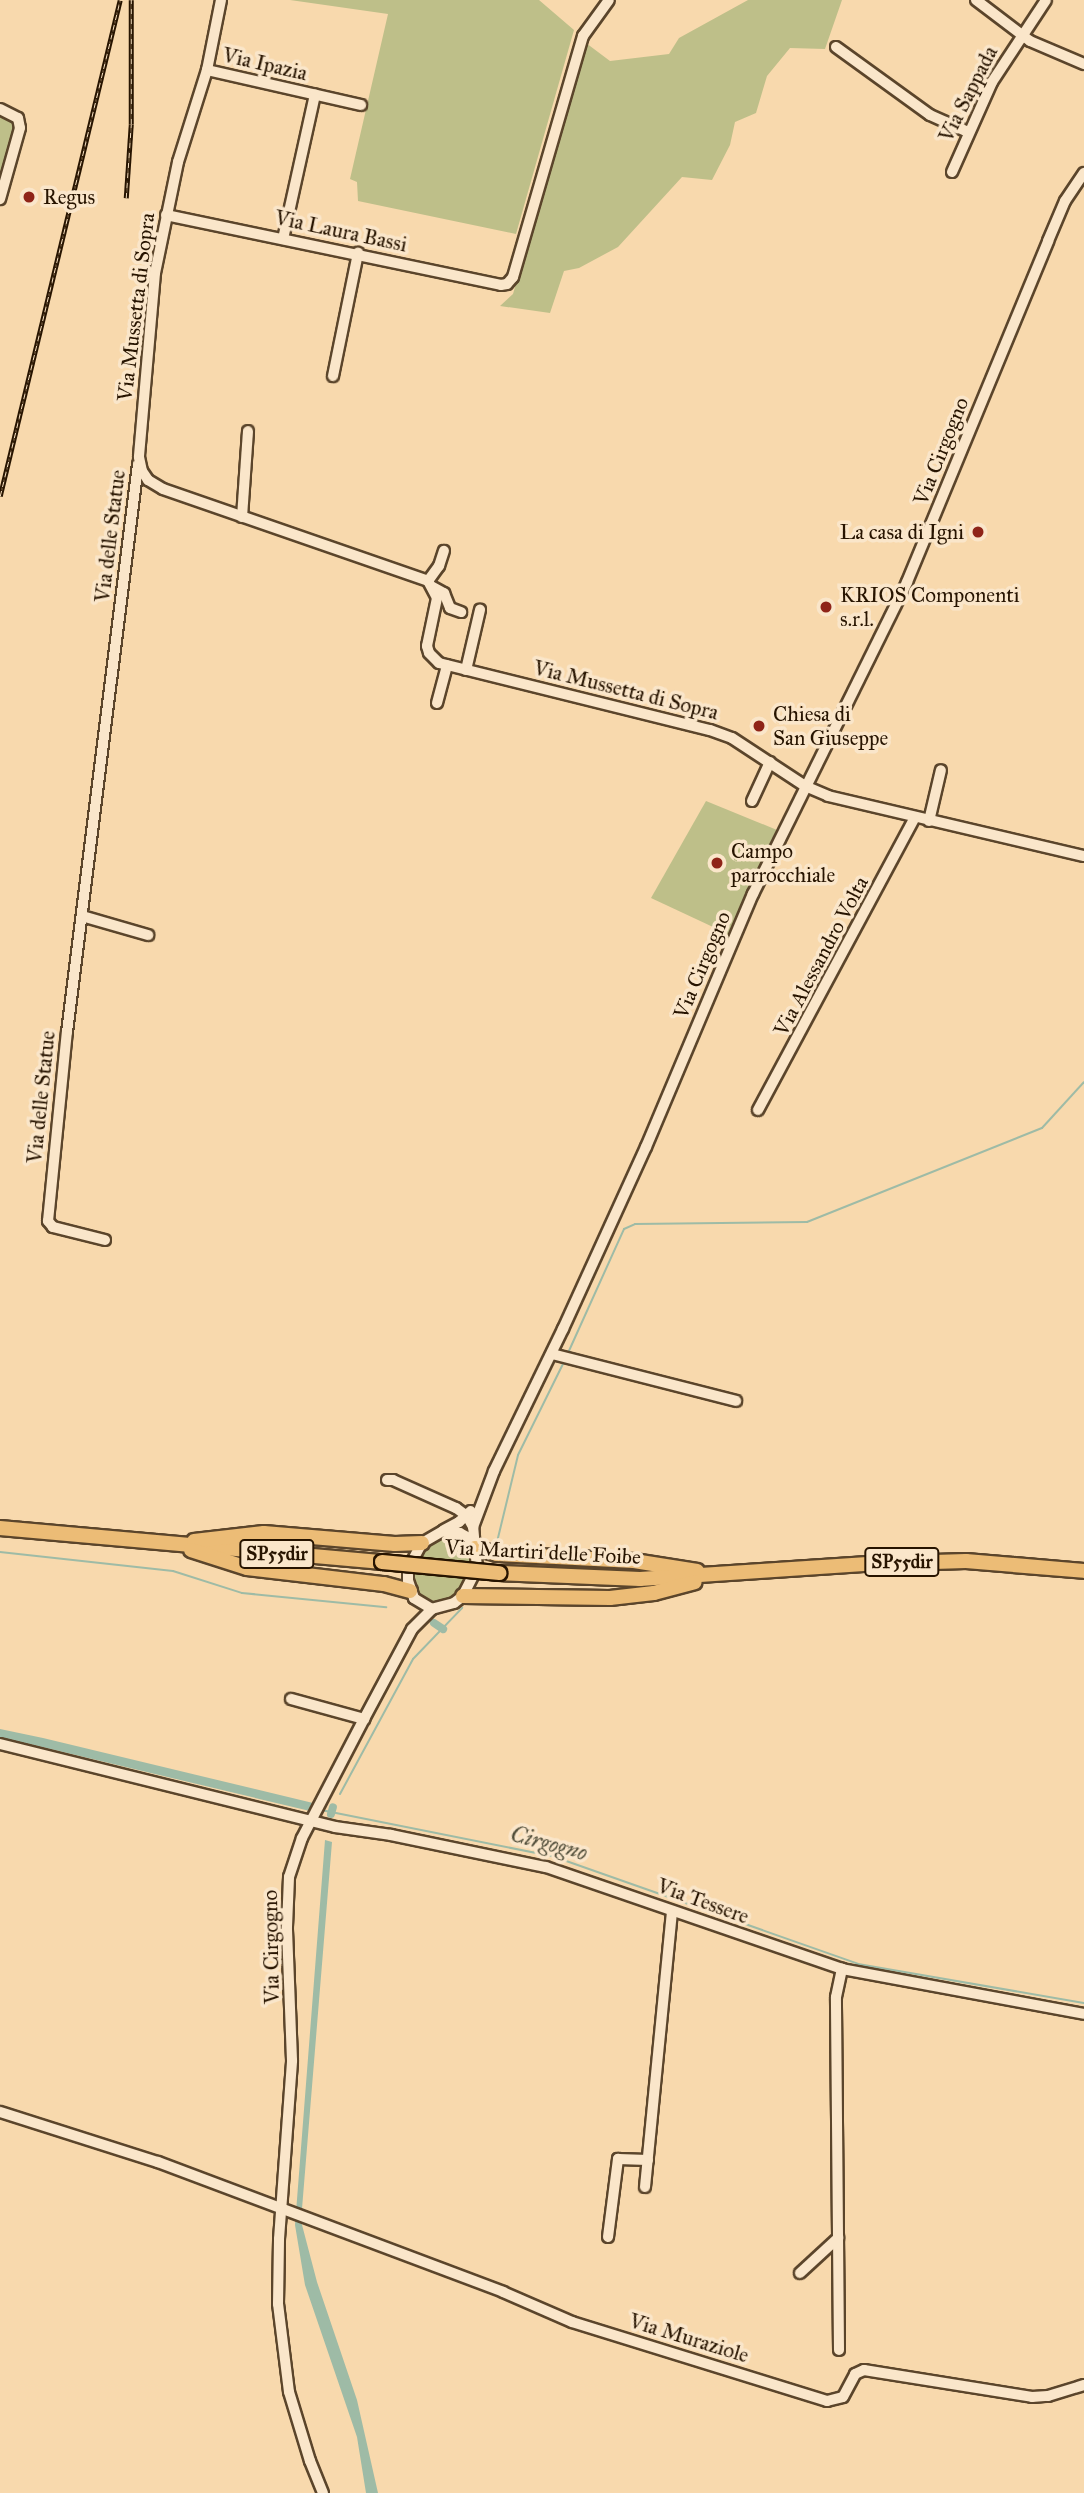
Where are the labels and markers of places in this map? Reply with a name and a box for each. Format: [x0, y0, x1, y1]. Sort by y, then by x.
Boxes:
place label: Regus [43, 184, 95, 210]
marker: Regus [21, 189, 37, 205]
place label: La casa di Igni [840, 519, 964, 545]
marker: La casa di Igni [970, 524, 986, 540]
place label: KRIOS Componenti s.r.l. [840, 582, 1019, 632]
marker: KRIOS Componenti s.r.l. [818, 599, 834, 615]
place label: Chiesa di San Giuseppe [773, 701, 888, 751]
marker: Chiesa di San Giuseppe [751, 718, 767, 734]
place label: Campo parrocchiale [731, 838, 835, 888]
marker: Campo parrocchiale [709, 855, 725, 871]

